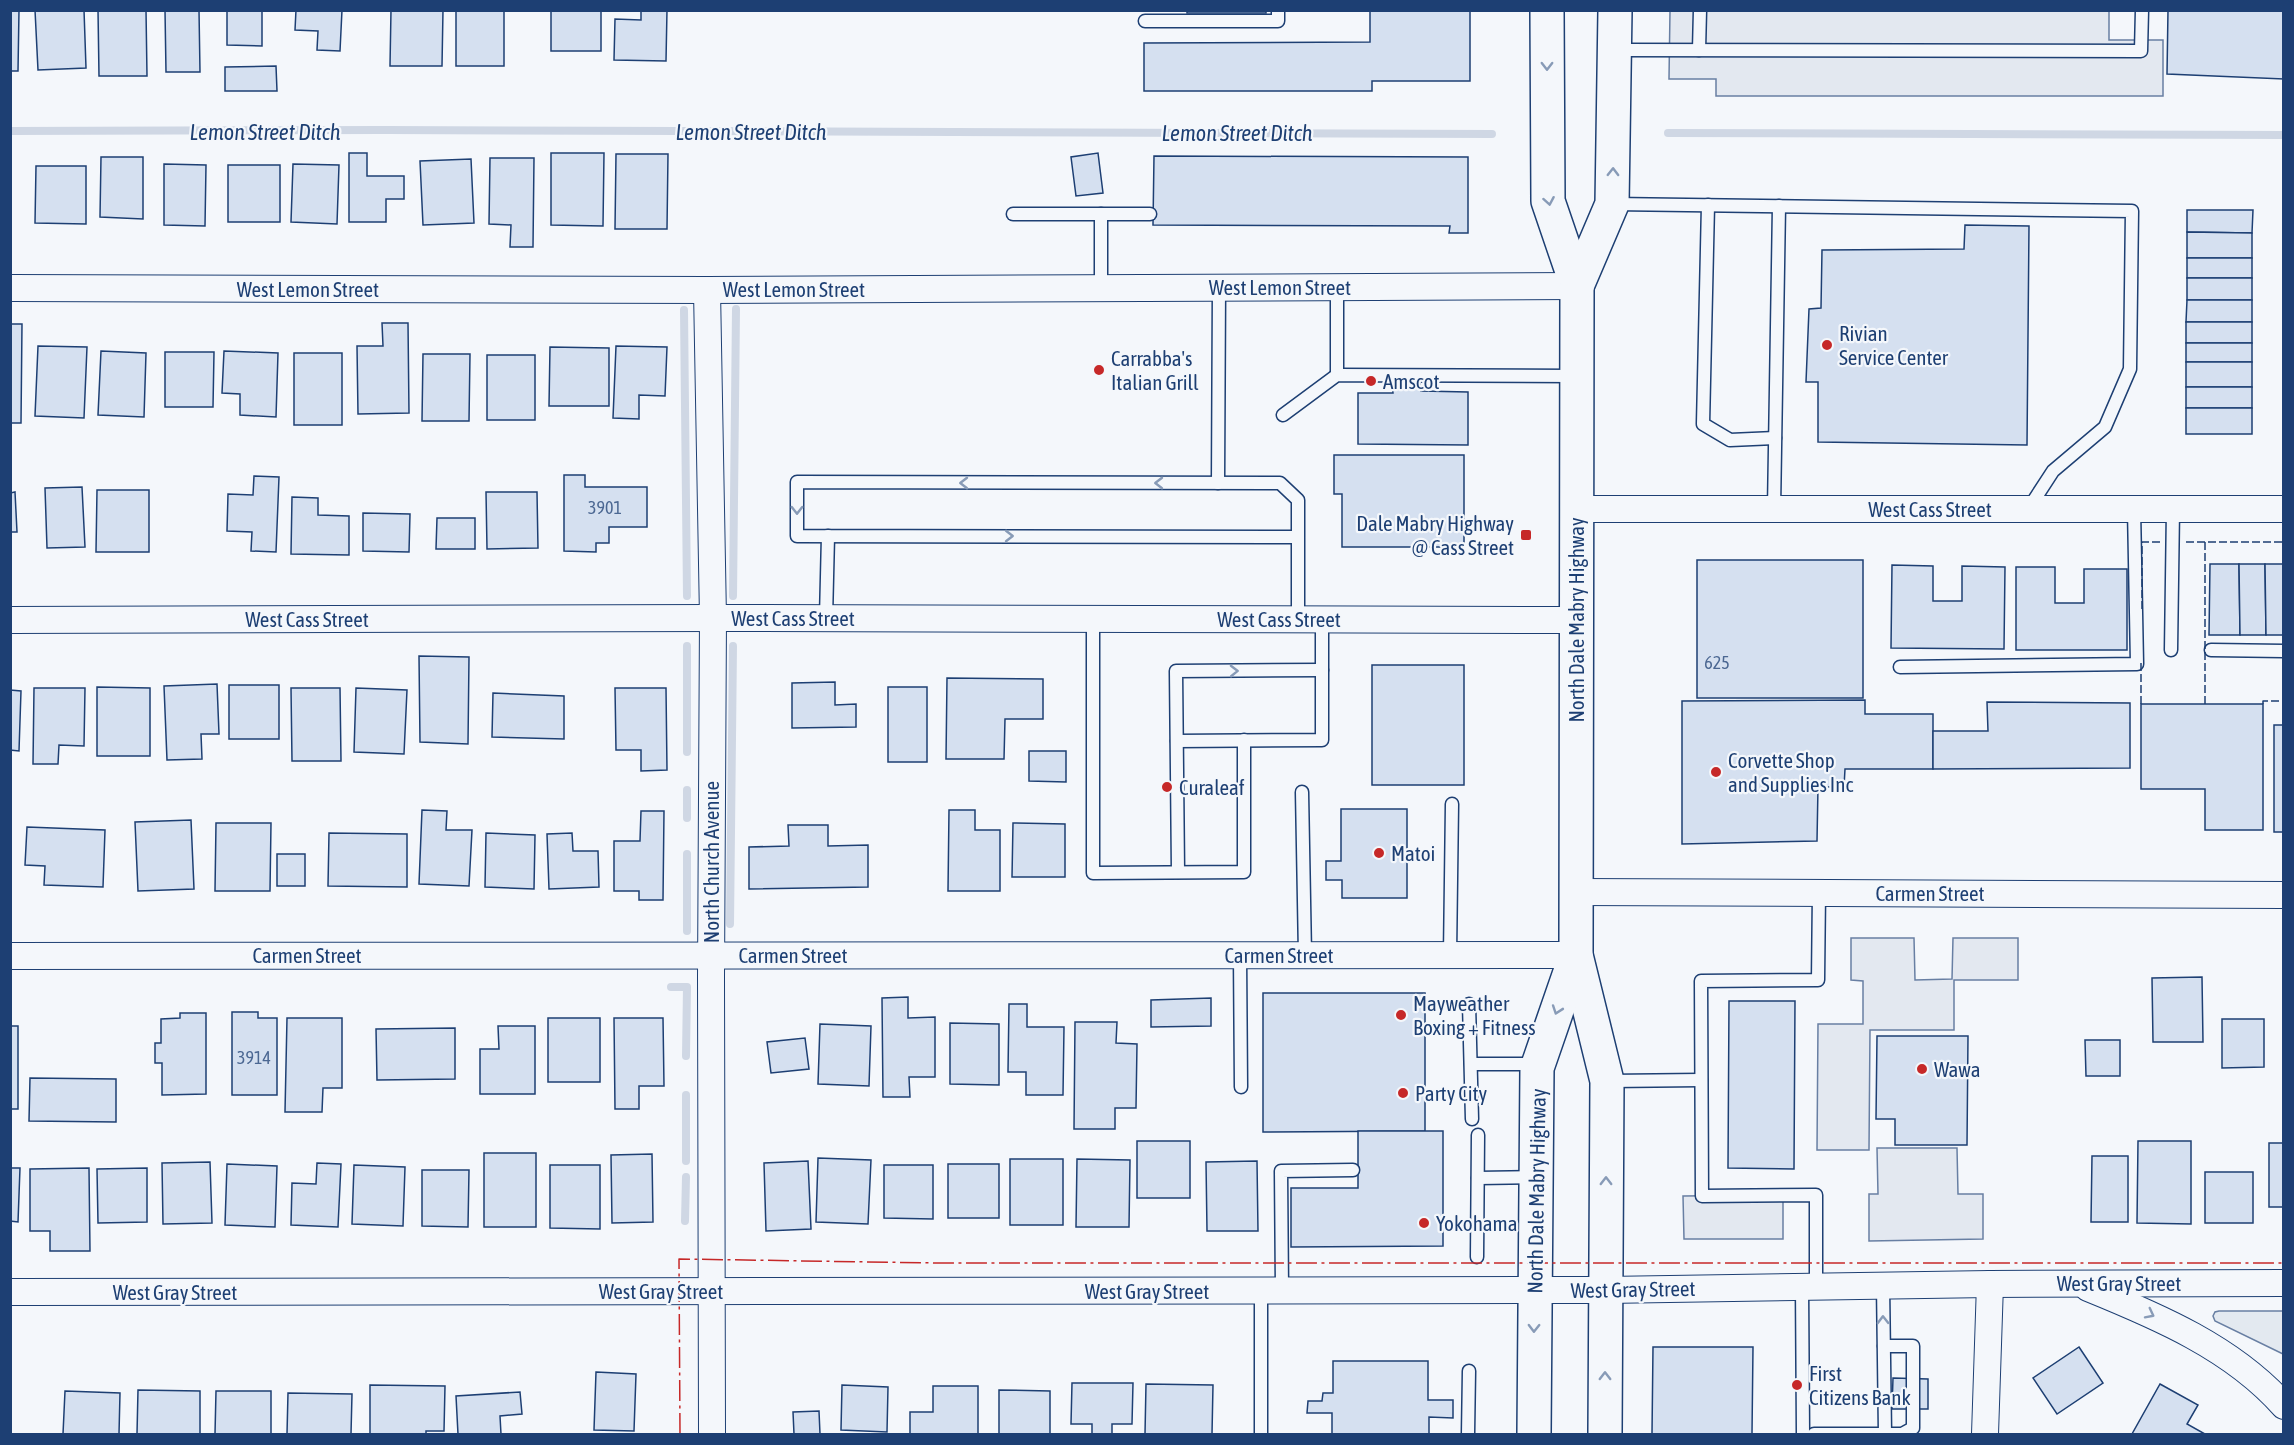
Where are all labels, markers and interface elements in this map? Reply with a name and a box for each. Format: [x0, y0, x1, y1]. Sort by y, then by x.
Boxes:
one-way arrow [1541, 61, 1553, 70]
water label: Lemon Street Ditch [190, 119, 341, 145]
water label: Lemon Street Ditch [676, 119, 827, 145]
water label: Lemon Street Ditch [1162, 120, 1313, 146]
one-way arrow [1607, 167, 1619, 176]
one-way arrow [1543, 196, 1555, 205]
street label: West Lemon Street [1209, 275, 1351, 299]
street label: West Lemon Street [237, 277, 379, 301]
street label: West Lemon Street [723, 277, 865, 301]
place label: Rivian Service Center [1839, 321, 1949, 369]
marker: Rivian Service Center [1820, 338, 1834, 352]
place label: Carrabba's Italian Grill [1111, 346, 1199, 394]
marker: Carrabba's Italian Grill [1092, 363, 1106, 377]
place label: Amscot [1383, 369, 1440, 393]
marker: Amscot [1364, 374, 1378, 388]
one-way arrow [960, 477, 969, 489]
one-way arrow [1155, 477, 1164, 489]
house number: 3901 [588, 497, 622, 518]
street label: West Cass Street [1868, 497, 1992, 521]
one-way arrow [791, 506, 803, 515]
place label: Dale Mabry Highway @ Cass Street [1356, 511, 1514, 559]
street label: North Dale Mabry Highway [1564, 517, 1588, 723]
marker: Dale Mabry Highway @ Cass Street [1519, 528, 1533, 542]
one-way arrow [1004, 530, 1013, 542]
street label: West Cass Street [731, 606, 855, 630]
street label: West Cass Street [245, 607, 369, 631]
street label: West Cass Street [1217, 607, 1341, 631]
house number: 625 [1704, 652, 1730, 673]
one-way arrow [1230, 665, 1239, 677]
place label: Corvette Shop and Supplies Inc [1728, 748, 1853, 796]
marker: Corvette Shop and Supplies Inc [1709, 765, 1723, 779]
place label: Curaleaf [1179, 775, 1245, 799]
marker: Curaleaf [1160, 780, 1174, 794]
street label: North Church Avenue [699, 781, 723, 943]
place label: Matoi [1391, 841, 1435, 865]
marker: Matoi [1372, 846, 1386, 860]
street label: Carmen Street [1875, 881, 1985, 905]
street label: Carmen Street [252, 943, 362, 967]
street label: Carmen Street [738, 943, 848, 967]
street label: Carmen Street [1224, 943, 1334, 967]
place label: Mayweather Boxing + Fitness [1413, 991, 1536, 1039]
one-way arrow [1552, 1004, 1565, 1015]
marker: Mayweather Boxing + Fitness [1394, 1008, 1408, 1022]
house number: 3914 [237, 1047, 271, 1068]
place label: Wawa [1934, 1057, 1980, 1081]
marker: Wawa [1915, 1062, 1929, 1076]
place label: Party City [1415, 1081, 1488, 1105]
marker: Party City [1396, 1086, 1410, 1100]
street label: North Dale Mabry Highway [1522, 1088, 1550, 1294]
one-way arrow [1600, 1177, 1612, 1186]
place label: Yokohama [1436, 1211, 1517, 1235]
marker: Yokohama [1417, 1216, 1431, 1230]
street label: West Gray Street [2057, 1271, 2181, 1295]
street label: West Gray Street [1570, 1276, 1696, 1302]
street label: West Gray Street [599, 1279, 723, 1303]
street label: West Gray Street [1085, 1279, 1209, 1303]
street label: West Gray Street [113, 1280, 237, 1304]
one-way arrow [2143, 1307, 2154, 1318]
one-way arrow [1877, 1316, 1890, 1325]
one-way arrow [1528, 1323, 1540, 1332]
place label: First Citizens Bank [1809, 1361, 1911, 1409]
one-way arrow [1599, 1372, 1611, 1381]
marker: First Citizens Bank [1790, 1378, 1804, 1392]

